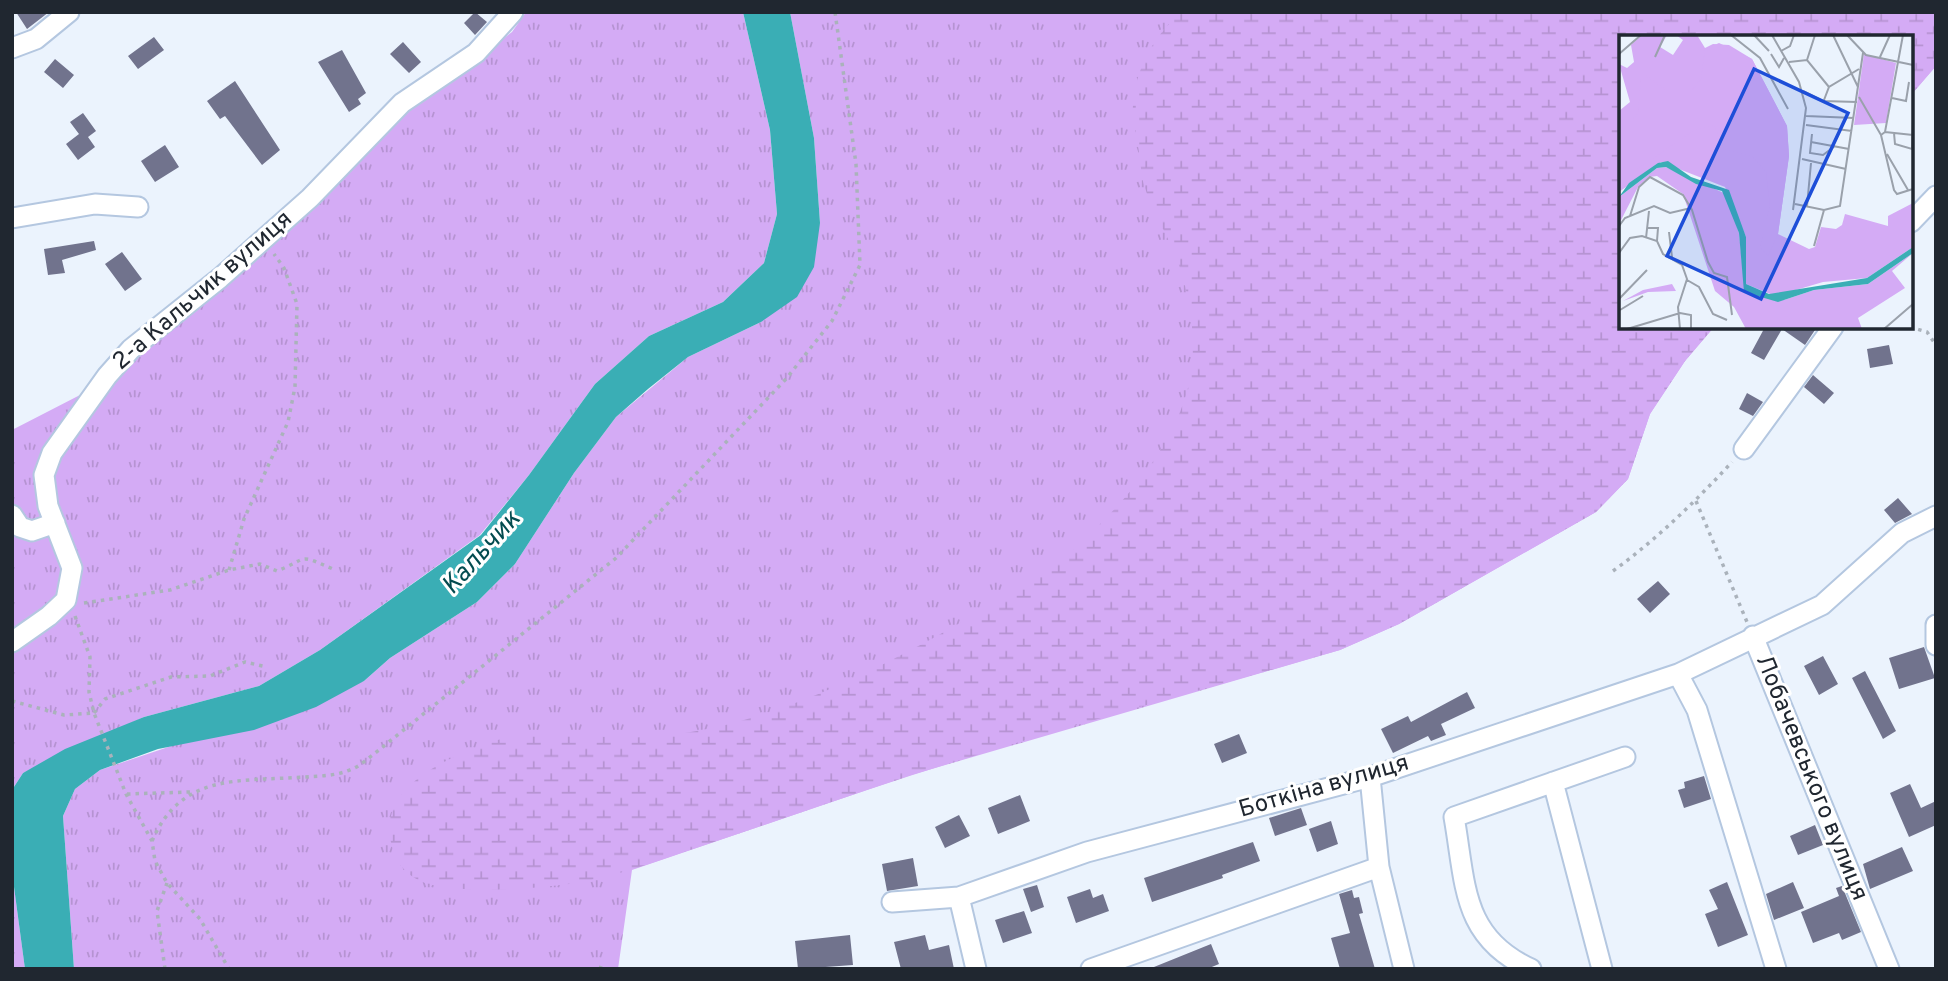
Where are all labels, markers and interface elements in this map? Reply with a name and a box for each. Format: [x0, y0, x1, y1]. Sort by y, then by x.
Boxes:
inset map [1619, 35, 1913, 329]
street label: 2-а Кальчик вулиця [107, 205, 299, 377]
water label: Кальчик [435, 503, 529, 602]
street label: Лобачевського вулиця [1748, 651, 1874, 905]
street label: Боткіна вулиця [1235, 748, 1413, 826]

